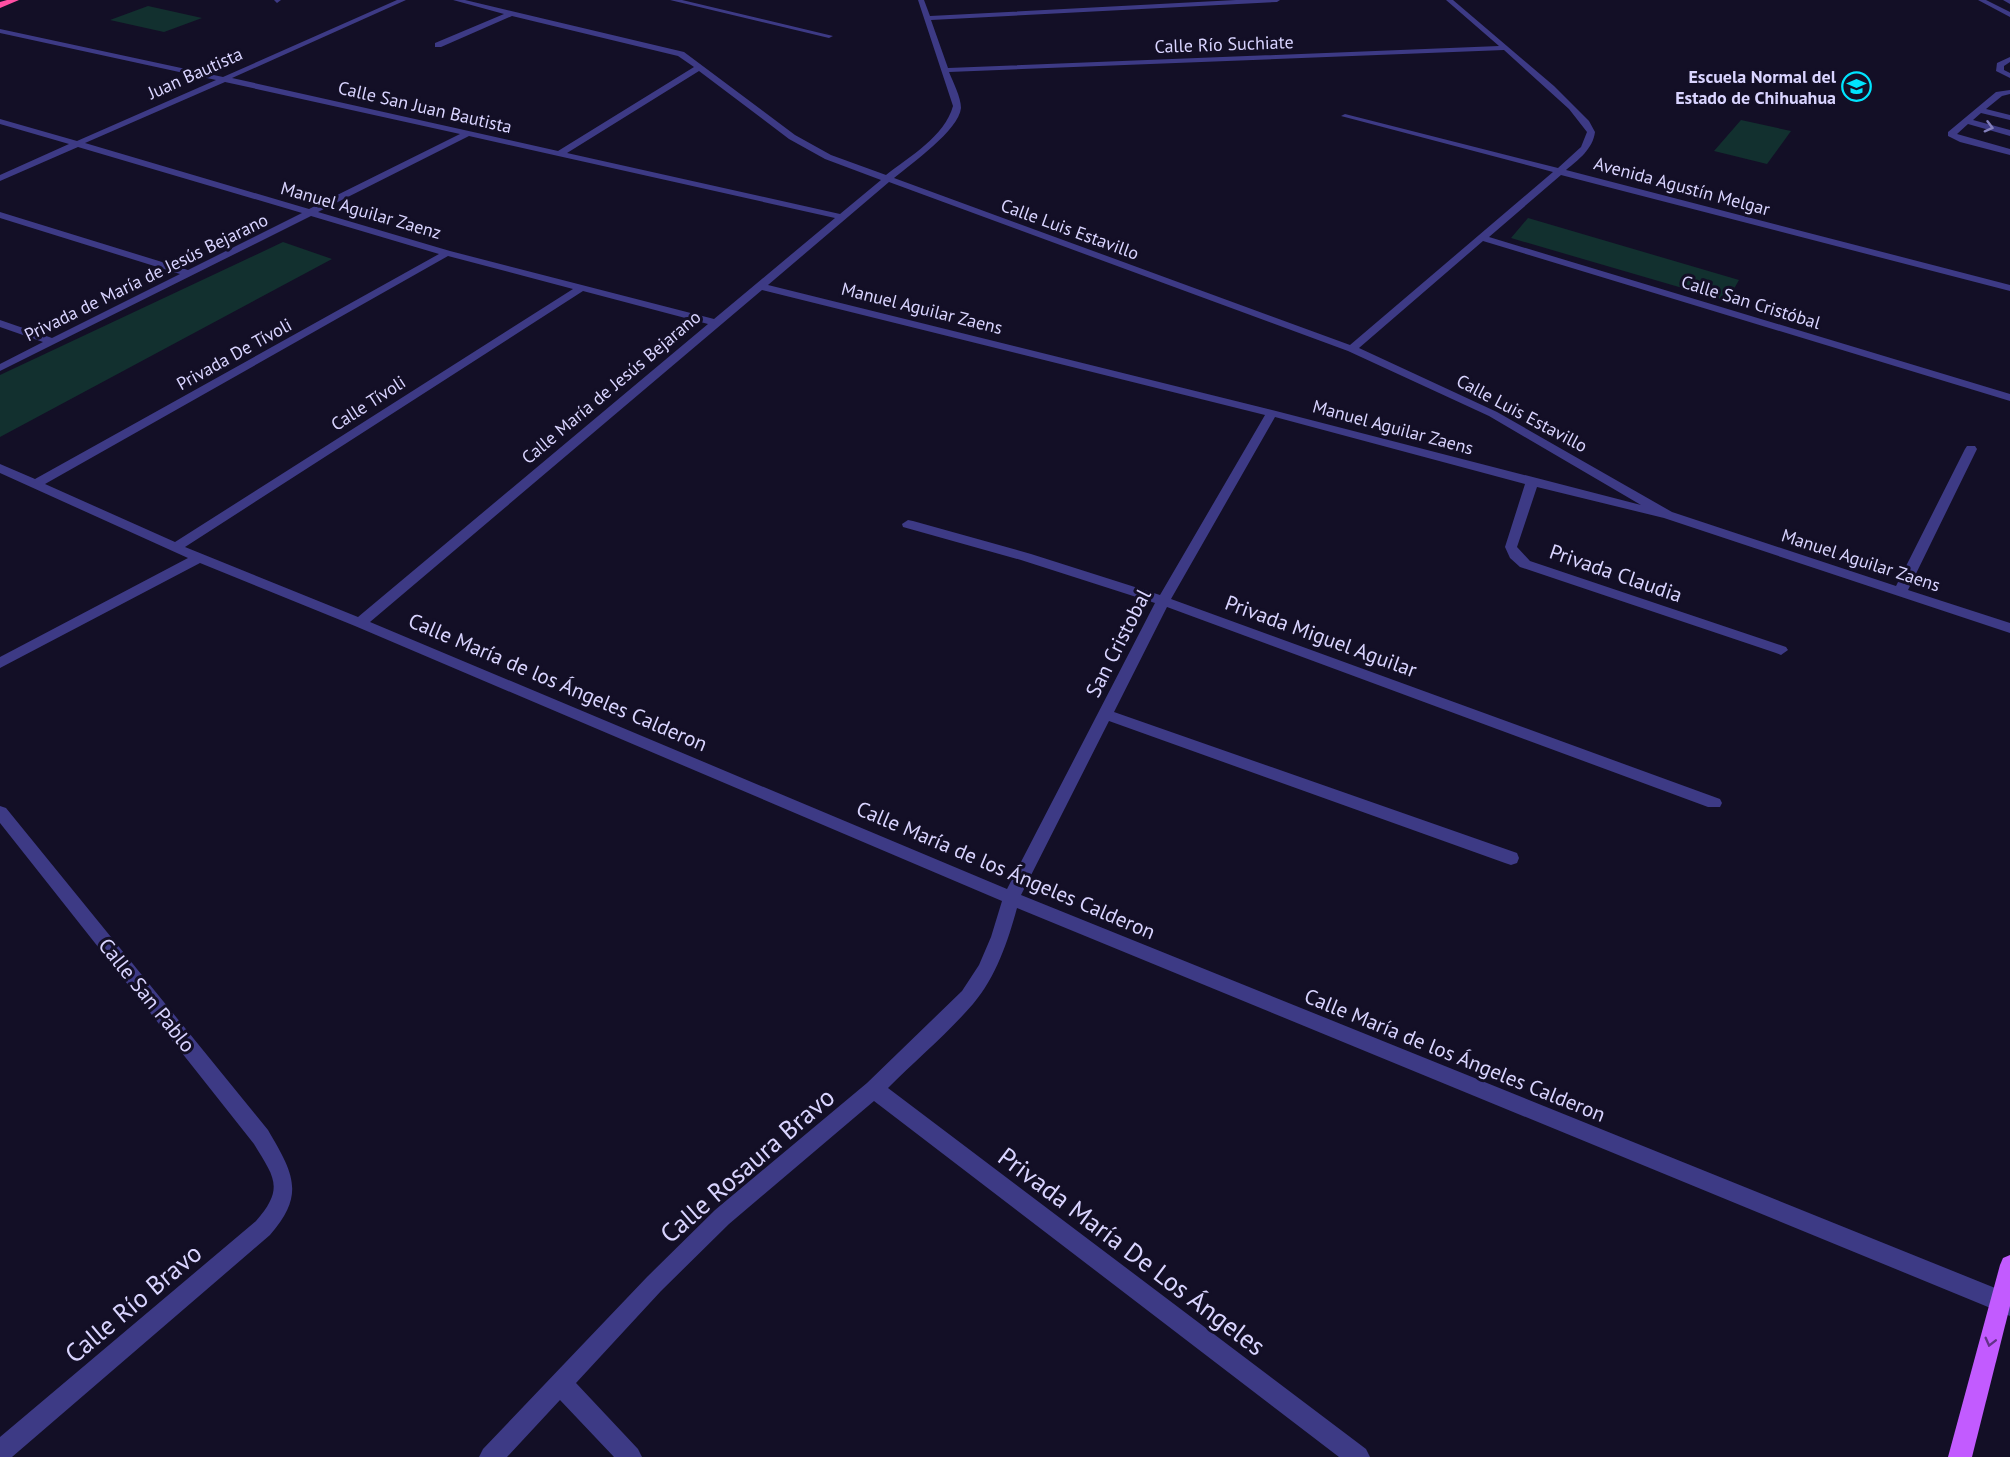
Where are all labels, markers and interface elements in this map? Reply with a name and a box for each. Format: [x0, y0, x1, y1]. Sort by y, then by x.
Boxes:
street label: Calle Río Suchiate [1154, 30, 1294, 58]
street label: Juan Bautista [143, 42, 246, 104]
place label: Escuela Normal del Estado de Chihuahua [1675, 65, 1837, 109]
school or university icon: Escuela Normal del Estado de Chihuahua [1841, 70, 1873, 102]
street label: Calle San Juan Bautista [336, 76, 514, 138]
one-way arrow [1983, 120, 1994, 132]
street label: Avenida Agustín Melgar [1592, 151, 1772, 221]
street label: Manuel Aguilar Zaenz [278, 176, 444, 244]
street label: Calle Luis Estavillo [998, 193, 1142, 265]
street label: Privada de María de Jesús Bejarano [20, 208, 272, 346]
street label: Calle San Cristóbal [1679, 270, 1824, 334]
street label: Manuel Aguilar Zaens [839, 277, 1005, 339]
street label: Calle María de Jesús Bejarano [517, 305, 705, 469]
street label: Privada De Tívoli [172, 313, 296, 395]
street label: Calle Luis Estavillo [1453, 369, 1591, 457]
street label: Calle Tívoli [326, 370, 410, 436]
street label: Manuel Aguilar Zaens [1310, 394, 1476, 460]
street label: Manuel Aguilar Zaens [1779, 523, 1943, 597]
street label: Privada Claudia [1546, 538, 1686, 608]
street label: San Cristobal [1079, 584, 1157, 702]
street label: Privada Miguel Aguilar [1221, 589, 1421, 683]
street label: Calle María de los Ángeles Calderon [404, 607, 712, 757]
street label: Calle María de los Ángeles Calderon [852, 795, 1160, 945]
street label: Calle San Pablo [93, 932, 201, 1058]
street label: Calle María de los Ángeles Calderon [1301, 982, 1609, 1128]
street label: Calle Rosaura Bravo [653, 1080, 841, 1250]
street label: Privada María De Los Ángeles [992, 1140, 1272, 1362]
street label: Calle Río Bravo [58, 1236, 208, 1370]
one-way arrow [1984, 1336, 1997, 1346]

